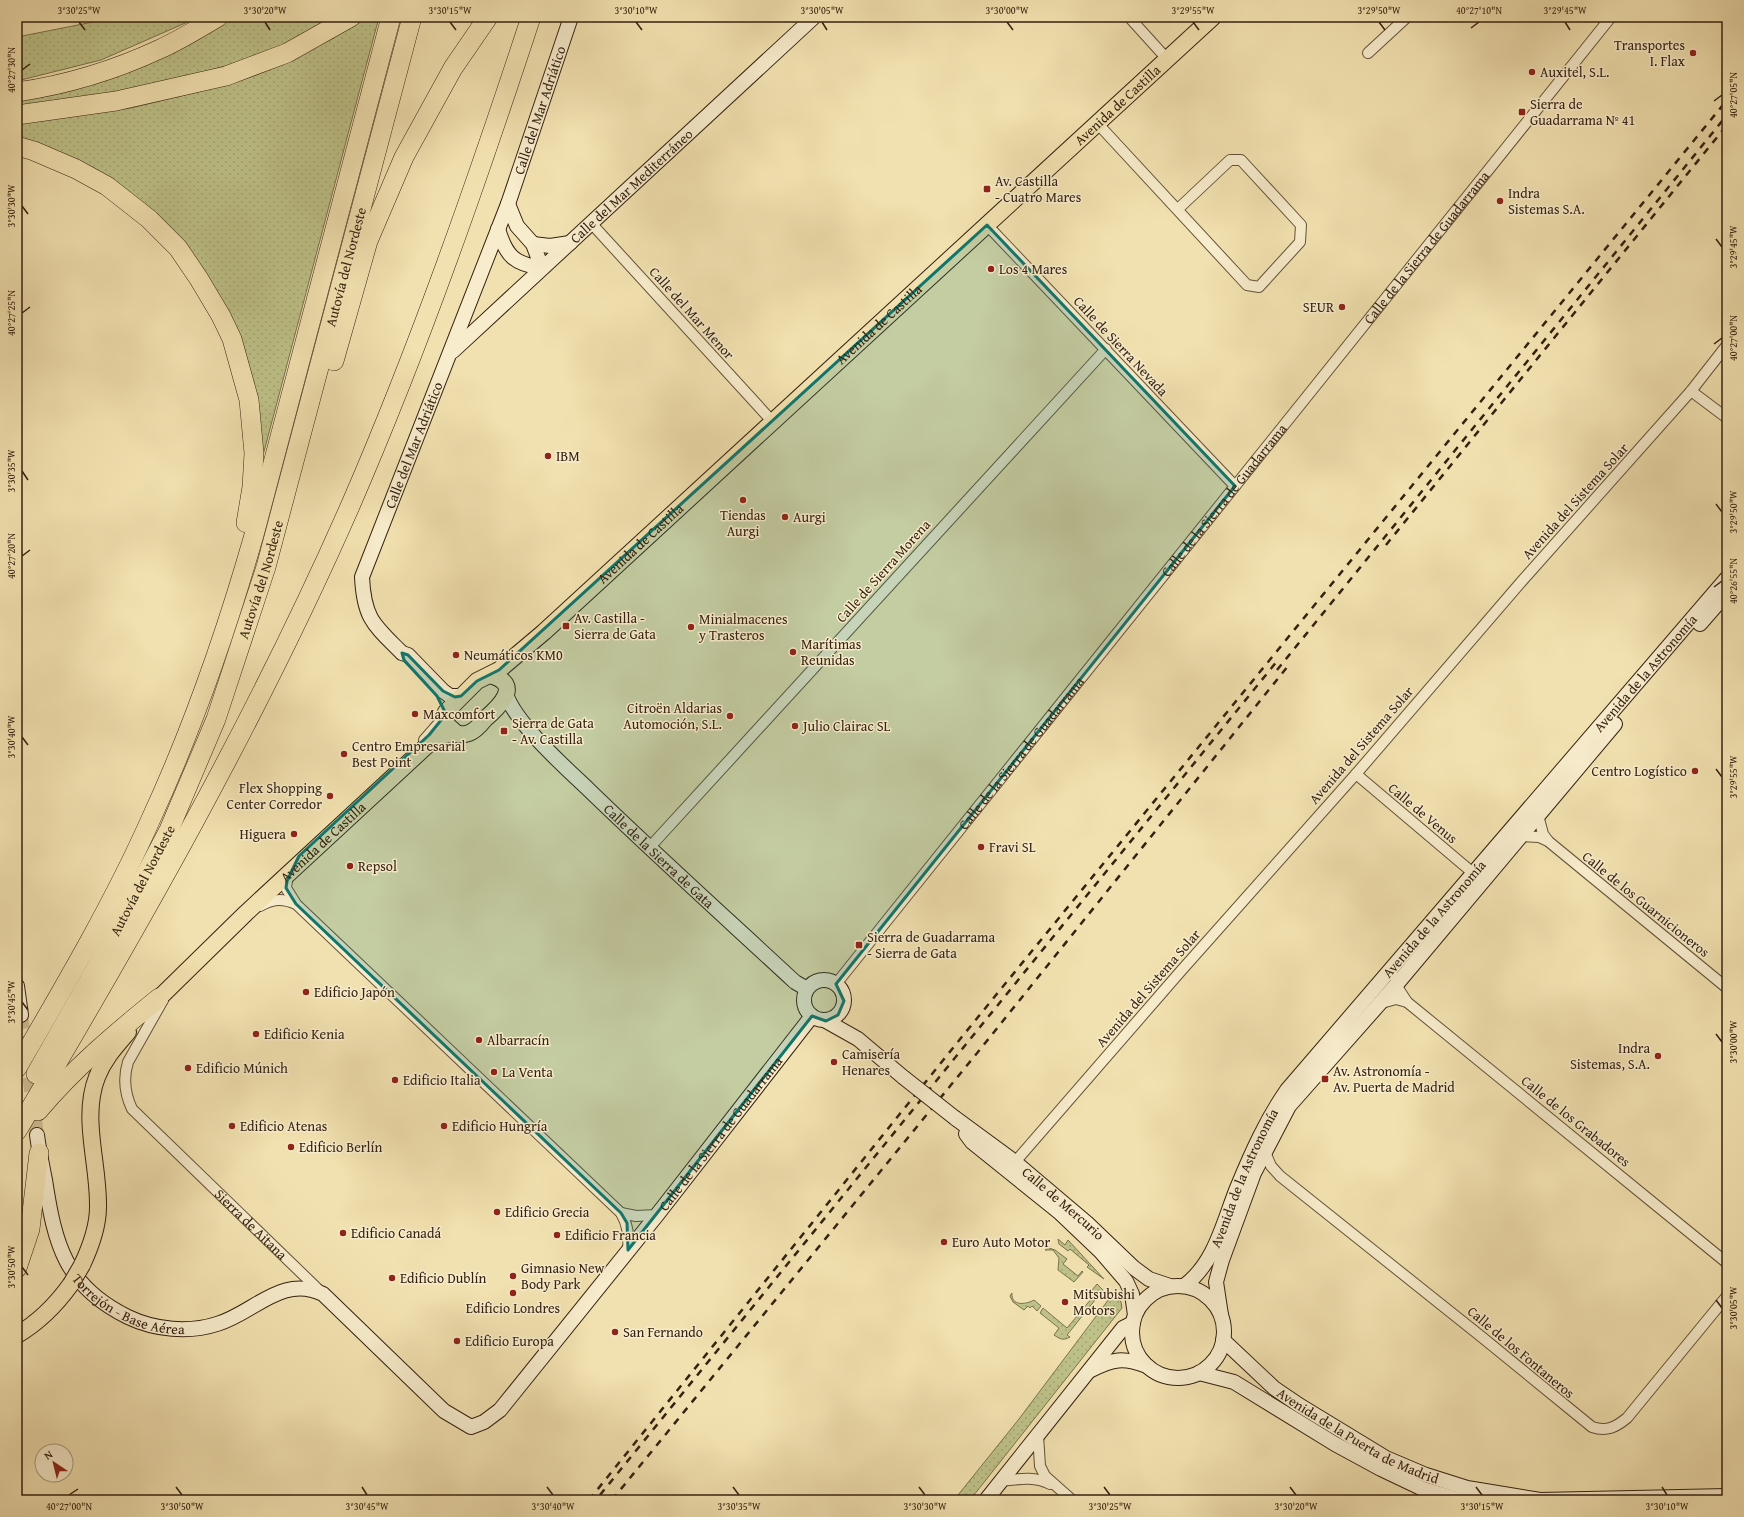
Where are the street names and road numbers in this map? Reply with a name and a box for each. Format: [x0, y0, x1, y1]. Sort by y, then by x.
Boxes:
street label: Calle del Mar Adriático [509, 43, 571, 177]
street label: Avenida de Castilla [1070, 60, 1165, 150]
street label: Calle del Mar Mediterráneo [566, 124, 697, 248]
street label: Calle de la Sierra de Guadarrama [1359, 166, 1494, 328]
street label: Autovía del Nordeste [320, 205, 371, 329]
street label: Calle del Mar Menor [645, 262, 739, 364]
street label: Avenida de Castilla [831, 279, 926, 369]
street label: Calle de Sierra Nevada [1069, 291, 1173, 401]
street label: Calle del Mar Adriático [380, 379, 447, 511]
street label: Calle de la Sierra de Guadarrama [1156, 419, 1291, 581]
street label: Avenida del Sistema Solar [1517, 438, 1633, 564]
street label: Avenida de Castilla [593, 499, 688, 588]
street label: Calle de Sierra Morena [831, 515, 935, 627]
street label: Autovía del Nordeste [233, 518, 288, 641]
street label: Avenida de la Astronomía [1589, 610, 1702, 736]
street label: Calle de la Sierra de Guadarrama [954, 672, 1089, 834]
street label: Avenida del Sistema Solar [1304, 682, 1418, 808]
street label: Calle de Venus [1384, 778, 1462, 848]
street label: Avenida de Castilla [276, 797, 370, 887]
street label: Calle de la Sierra de Gata [599, 799, 719, 913]
street label: Autovía del Nordeste [105, 822, 180, 939]
street label: Calle de los Guarnicioneros [1578, 846, 1714, 962]
street label: Avenida de la Astronomía [1378, 855, 1491, 982]
street label: Avenida del Sistema Solar [1091, 925, 1205, 1051]
street label: Calle de la Sierra de Guadarrama [654, 1052, 787, 1215]
street label: Calle de los Grabadores [1517, 1071, 1635, 1171]
street label: Avenida de la Astronomía [1205, 1104, 1283, 1251]
street label: Calle de Mercurio [1018, 1162, 1109, 1245]
street label: Sierra de Aitana [210, 1184, 292, 1264]
street label: Torrejón - Base Aérea [68, 1270, 185, 1339]
street label: Calle de los Fontaneros [1463, 1301, 1579, 1403]
street label: Avenida de la Puerta de Madrid [1273, 1383, 1442, 1489]

